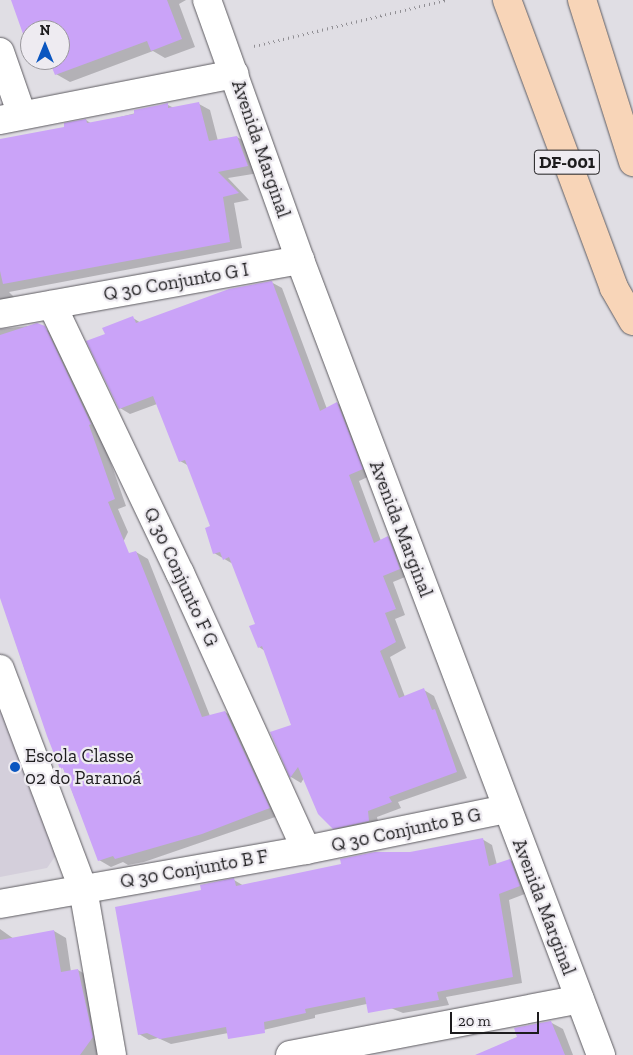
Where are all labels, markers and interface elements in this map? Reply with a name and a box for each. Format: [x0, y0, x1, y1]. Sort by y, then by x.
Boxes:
north arrow [20, 20, 70, 70]
text: N [40, 22, 50, 39]
street label: Avenida Marginal [227, 77, 295, 221]
road number: DF-001 [533, 146, 601, 178]
street label: Q 30 Conjunto G I [102, 258, 250, 306]
street label: Avenida Marginal [364, 458, 438, 600]
street label: Q 30 Conjunto F G [139, 504, 223, 650]
place label: Escola Classe 02 do Paranoá [25, 745, 141, 789]
marker: Escola Classe 02 do Paranoá [9, 761, 21, 773]
street label: Q 30 Conjunto B G [329, 803, 483, 857]
street label: Avenida Marginal [507, 836, 581, 978]
street label: Q 30 Conjunto B F [118, 845, 270, 893]
scale bar [453, 1002, 542, 1034]
text: 20 m [458, 1012, 491, 1030]

